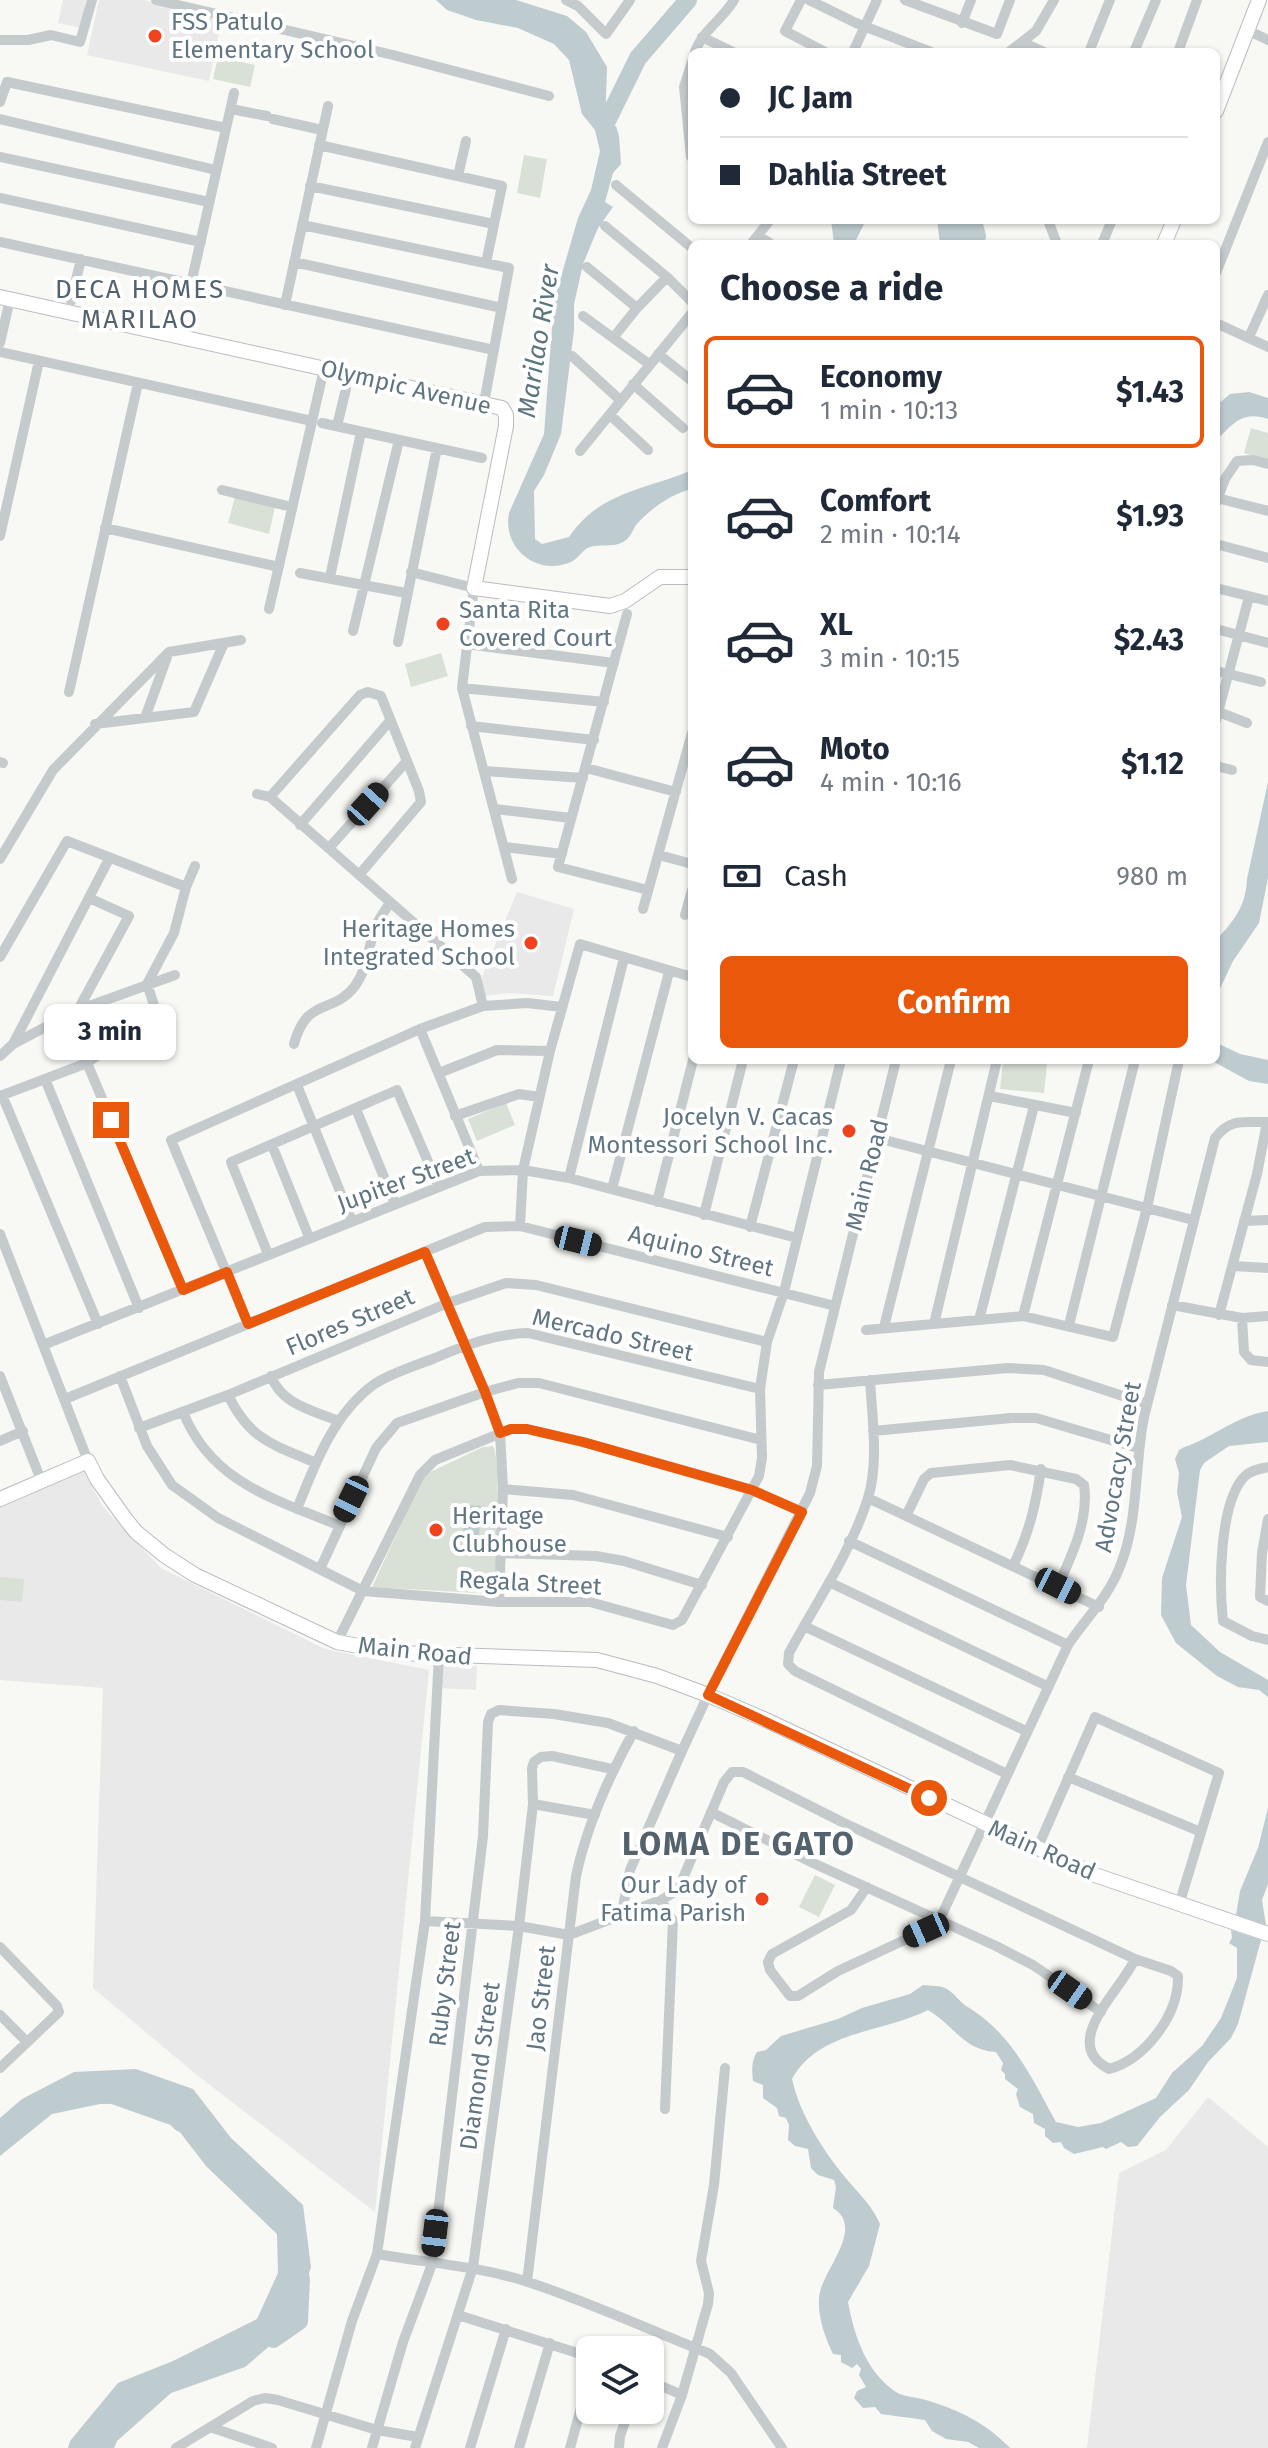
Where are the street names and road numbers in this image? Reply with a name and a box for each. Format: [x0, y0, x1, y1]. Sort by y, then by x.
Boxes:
street label: Olympic Avenue [318, 354, 494, 420]
street label: Main Road [840, 1116, 894, 1234]
street label: Jupiter Street [333, 1142, 479, 1218]
street label: Aquino Street [626, 1219, 777, 1283]
street label: Flores Street [282, 1282, 419, 1362]
street label: Mercado Street [530, 1303, 697, 1367]
street label: Advocacy Street [1089, 1379, 1147, 1555]
street label: Regala Street [458, 1565, 603, 1601]
street label: Main Road [357, 1631, 473, 1671]
street label: Main Road [984, 1814, 1100, 1886]
street label: Ruby Street [423, 1919, 467, 2048]
street label: Jao Street [521, 1943, 561, 2052]
street label: Diamond Street [454, 1980, 506, 2152]

